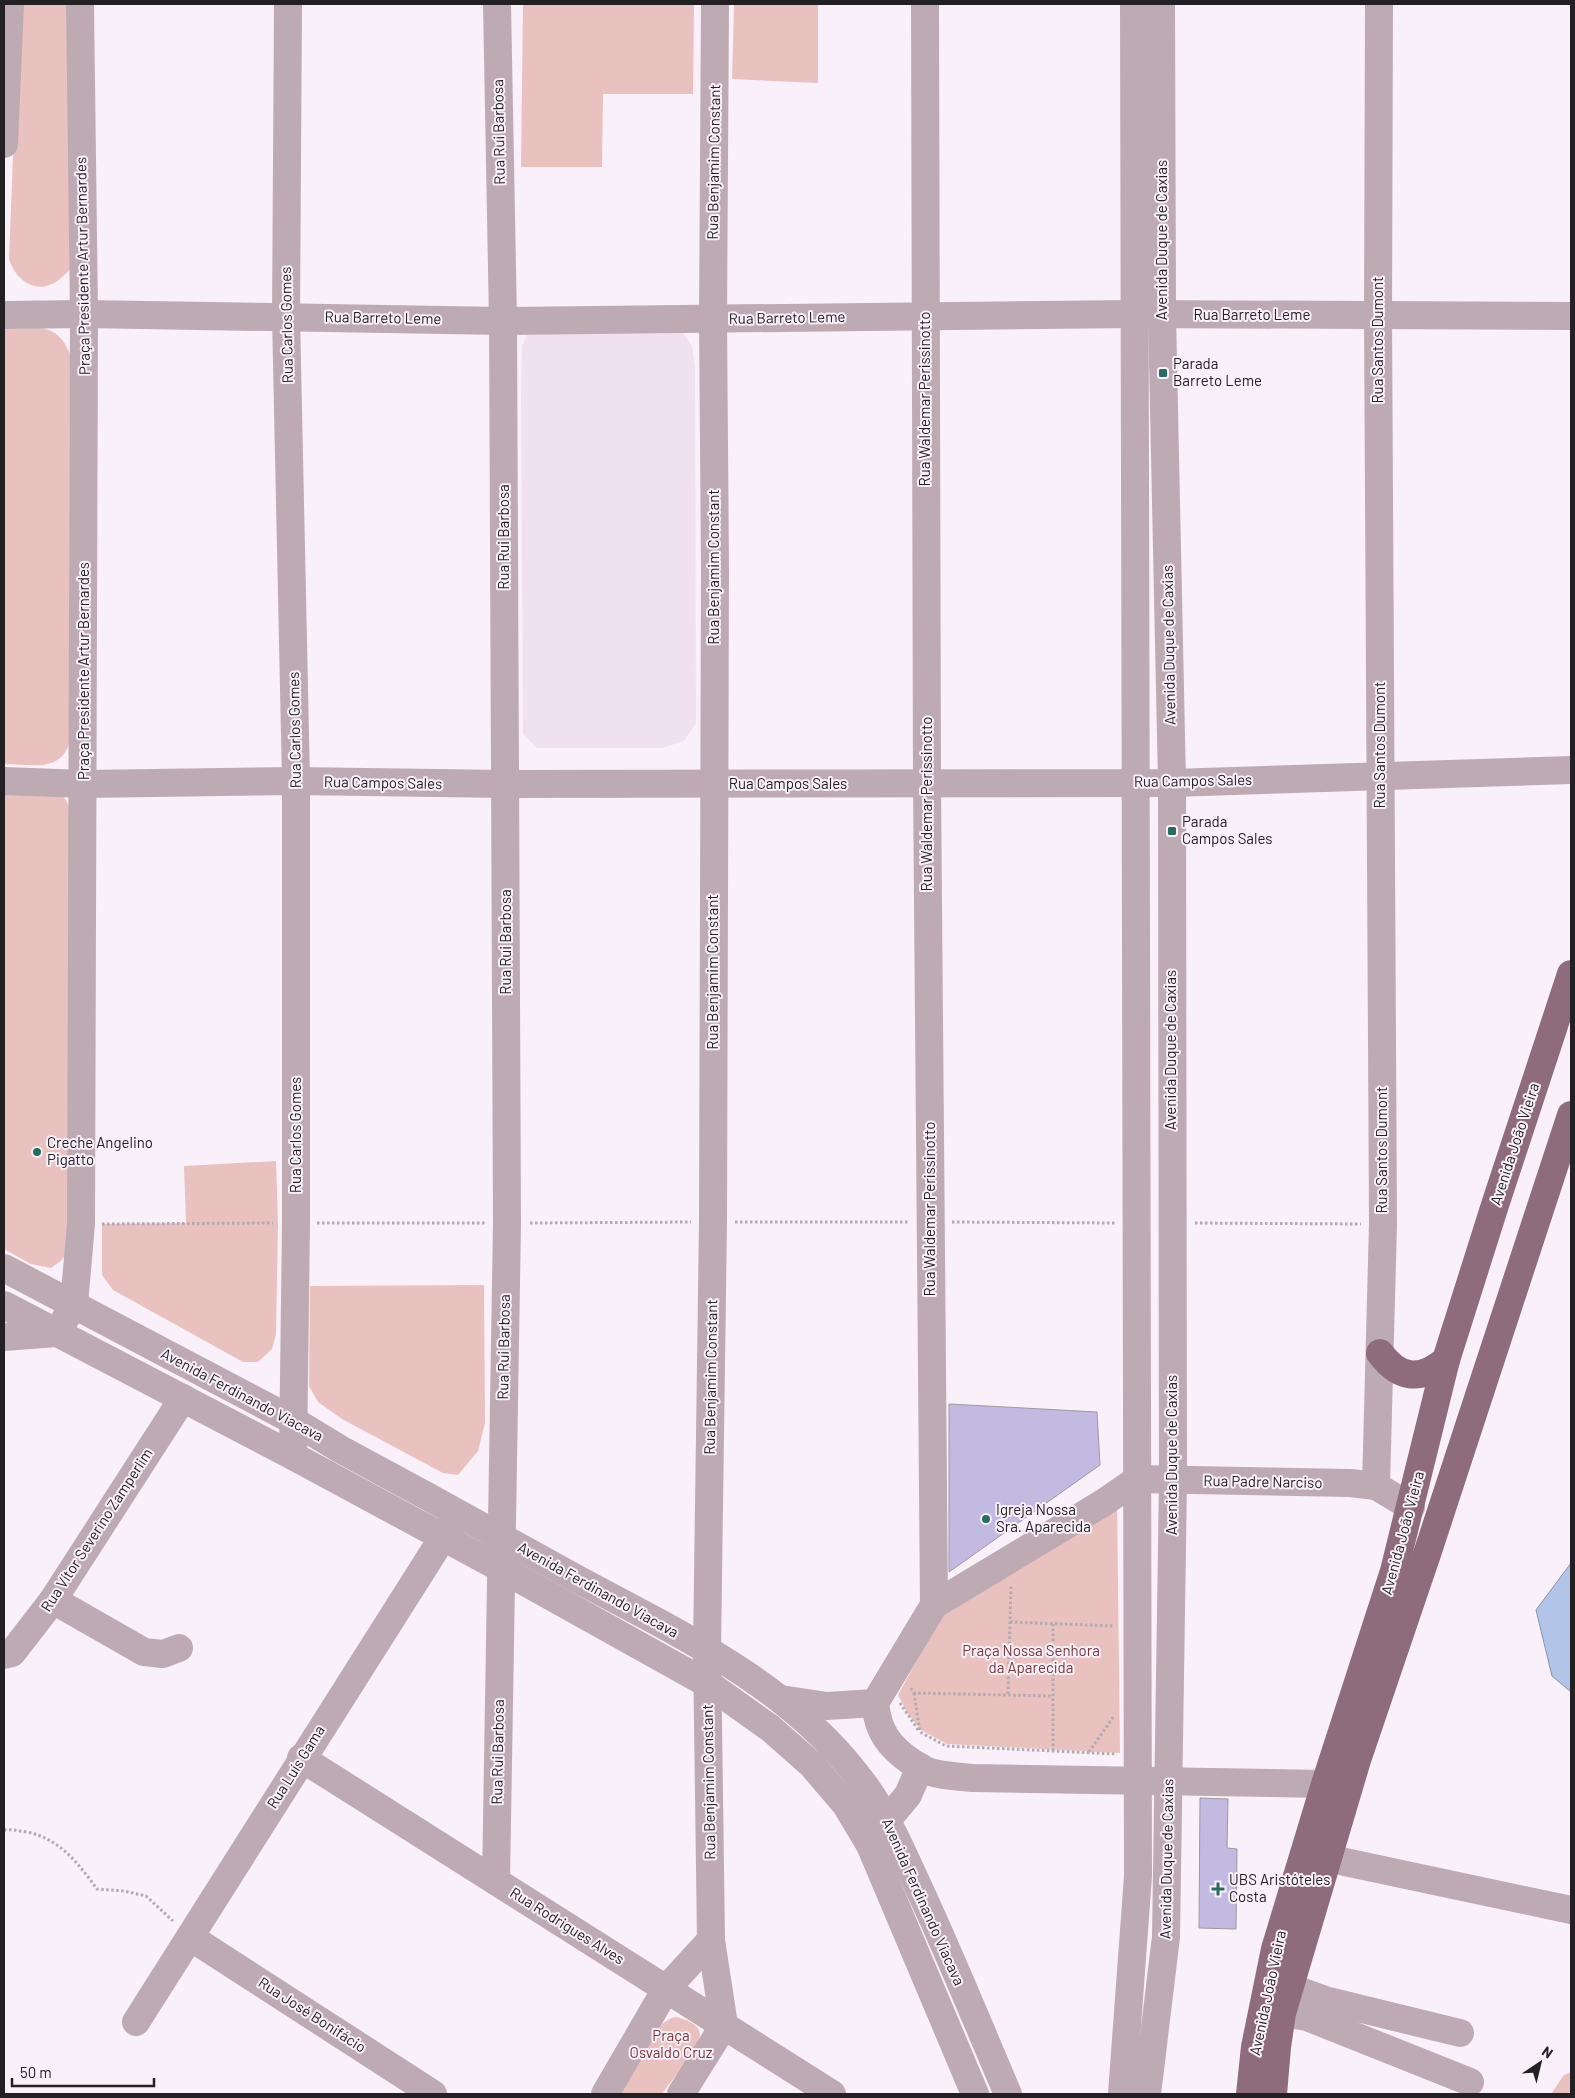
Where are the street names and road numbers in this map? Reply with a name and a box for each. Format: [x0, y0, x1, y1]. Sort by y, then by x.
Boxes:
street label: Rua Rui Barbosa [488, 79, 508, 185]
street label: Rua Benjamim Constant [703, 84, 723, 240]
street label: Praça Presidente Artur Bernardes [71, 157, 93, 375]
street label: Avenida Duque de Caxias [1152, 160, 1170, 320]
street label: Rua Carlos Gomes [276, 267, 296, 383]
street label: Rua Santos Dumont [1368, 276, 1386, 404]
street label: Rua Barreto Leme [1194, 305, 1310, 323]
street label: Rua Barreto Leme [324, 307, 442, 327]
street label: Rua Barreto Leme [728, 307, 846, 327]
street label: Rua Waldemar Perissinotto [915, 311, 933, 487]
street label: Rua Rui Barbosa [494, 484, 512, 590]
street label: Rua Benjamim Constant [704, 489, 722, 645]
street label: Praça Presidente Artur Bernardes [74, 562, 92, 780]
street label: Avenida Duque de Caxias [1158, 565, 1178, 725]
street label: Rua Carlos Gomes [284, 672, 304, 788]
street label: Rua Santos Dumont [1370, 681, 1388, 809]
street label: Rua Waldemar Perissinotto [917, 716, 935, 892]
street label: Rua Campos Sales [1134, 770, 1252, 790]
street label: Rua Campos Sales [324, 772, 442, 792]
street label: Rua Campos Sales [729, 774, 847, 792]
street label: Rua Rui Barbosa [496, 889, 514, 995]
street label: Rua Benjamim Constant [703, 894, 721, 1050]
street label: Avenida Duque de Caxias [1161, 970, 1179, 1130]
street label: Rua Carlos Gomes [286, 1077, 304, 1193]
street label: Avenida João Vieira [1486, 1080, 1542, 1207]
street label: Rua Santos Dumont [1372, 1086, 1390, 1214]
street label: Rua Waldemar Perissinotto [920, 1121, 938, 1297]
street label: Rua Rui Barbosa [493, 1294, 513, 1400]
street label: Rua Benjamim Constant [700, 1299, 720, 1455]
street label: Avenida Ferdinando Viacava [158, 1344, 327, 1445]
street label: Avenida Duque de Caxias [1162, 1375, 1180, 1535]
street label: Rua Vítor Severino Zamperlim [37, 1444, 156, 1615]
street label: Avenida João Vieira [1377, 1469, 1427, 1597]
street label: Rua Padre Narciso [1203, 1471, 1323, 1491]
street label: Avenida Ferdinando Viacava [515, 1537, 682, 1641]
street label: Rua Rui Barbosa [487, 1699, 507, 1805]
street label: Rua Benjamim Constant [698, 1704, 718, 1860]
street label: Rua Luís Gama [262, 1722, 328, 1811]
street label: Avenida Duque de Caxias [1156, 1779, 1176, 1939]
street label: Avenida Ferdinando Viacava [879, 1815, 969, 1988]
street label: Rua Rodrigues Alves [507, 1883, 628, 1968]
street label: Avenida João Vieira [1245, 1929, 1289, 2057]
street label: Rua José Bonifácio [255, 1973, 370, 2056]

